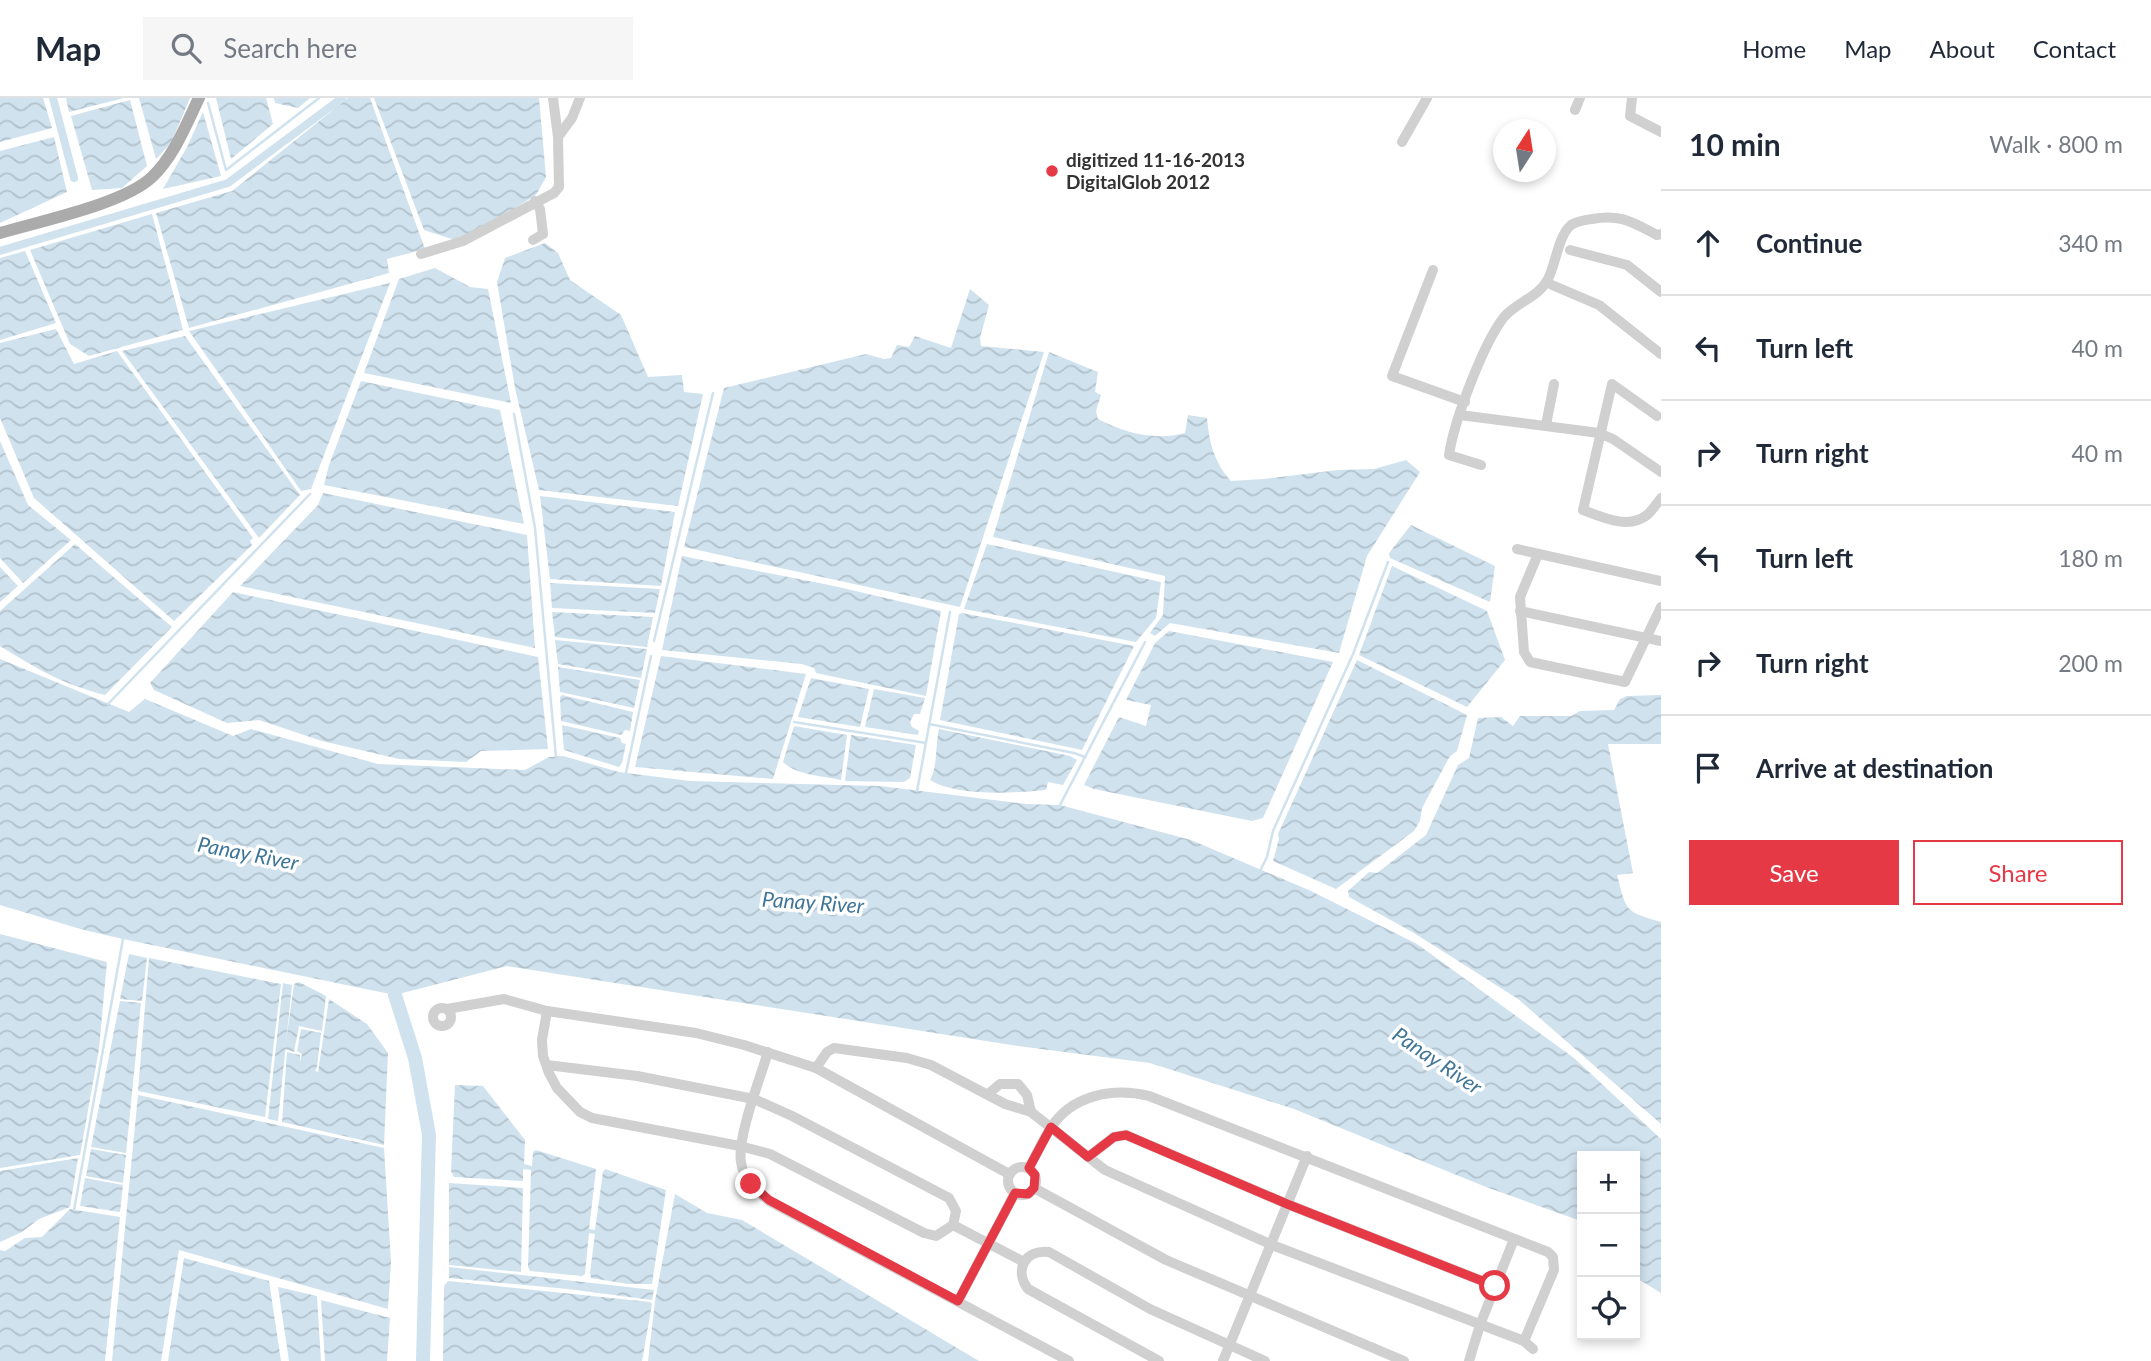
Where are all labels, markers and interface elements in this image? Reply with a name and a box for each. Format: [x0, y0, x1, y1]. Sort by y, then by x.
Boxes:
search box [143, 17, 633, 80]
text: Map [35, 28, 101, 68]
icon: search [167, 29, 205, 67]
text: Search here [223, 32, 357, 64]
text: Home [1742, 34, 1806, 63]
text: Map [1844, 34, 1892, 63]
text: About [1930, 34, 1995, 63]
text: Contact [2033, 34, 2116, 63]
north arrow [1493, 119, 1556, 182]
text: 10 min [1689, 126, 1781, 162]
text: Walk · 800 m [1989, 130, 2123, 158]
place label: digitized 11-16-2013 DigitalGlob 2012 [1066, 148, 1245, 193]
marker: digitized 11-16-2013 DigitalGlob 2012 [1044, 163, 1060, 179]
icon: ahead [1689, 224, 1727, 262]
text: Continue [1756, 227, 1862, 259]
text: 340 m [2058, 229, 2123, 257]
icon: left [1689, 329, 1727, 367]
text: Turn left [1756, 332, 1853, 364]
text: 40 m [2072, 334, 2123, 362]
icon: right [1689, 434, 1727, 472]
text: Turn right [1756, 437, 1869, 469]
text: 40 m [2072, 439, 2123, 467]
icon: left [1689, 539, 1727, 577]
text: Turn left [1756, 542, 1853, 574]
text: 180 m [2058, 544, 2123, 572]
icon: right [1689, 644, 1727, 682]
text: Turn right [1756, 647, 1869, 679]
text: 200 m [2058, 649, 2123, 677]
icon: arrive [1689, 749, 1727, 787]
text: Arrive at destination [1756, 752, 1993, 784]
water label: Panay River [196, 831, 302, 875]
button: Save [1689, 840, 1899, 905]
button: Share [1913, 840, 2123, 905]
water label: Panay River [761, 885, 866, 918]
water label: Panay River [1389, 1021, 1488, 1099]
map controls [1577, 1151, 1640, 1340]
button: + [1577, 1151, 1640, 1214]
route end [735, 1168, 766, 1199]
button: − [1577, 1214, 1640, 1277]
route start [1479, 1270, 1510, 1301]
button: locate [1577, 1277, 1640, 1340]

